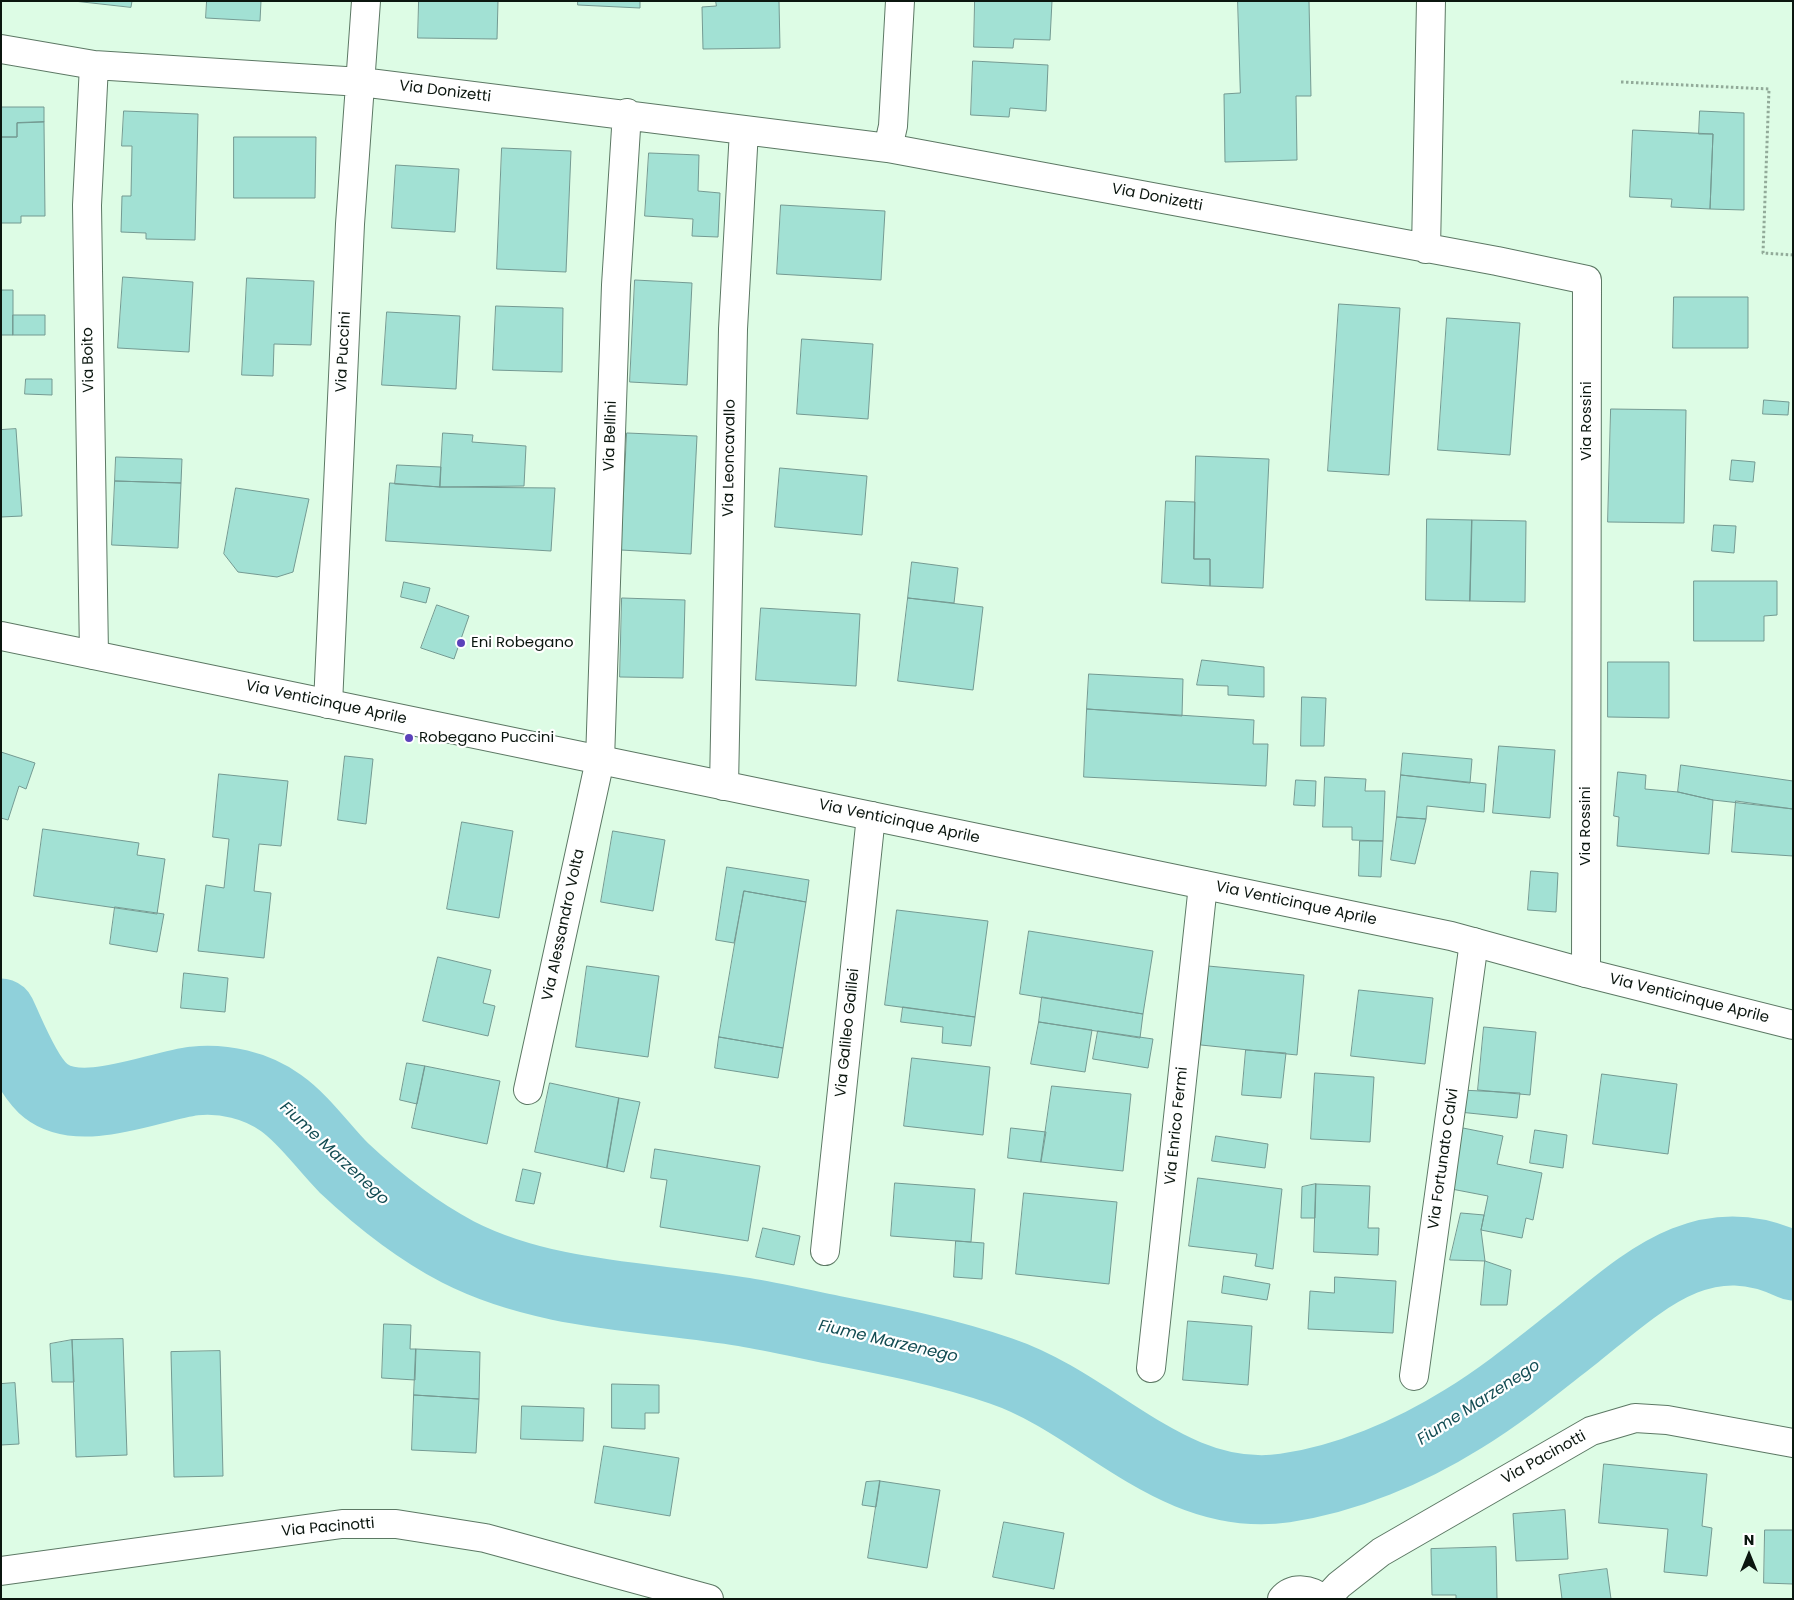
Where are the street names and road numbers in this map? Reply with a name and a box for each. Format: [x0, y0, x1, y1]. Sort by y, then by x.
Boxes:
street label: Via Donizetti [398, 77, 492, 107]
street label: Via Donizetti [1110, 180, 1204, 216]
street label: Via Puccini [333, 311, 355, 393]
street label: Via Boito [79, 327, 99, 393]
street label: Via Rossini [1578, 381, 1596, 461]
street label: Via Leoncavallo [720, 399, 740, 517]
street label: Via Bellini [601, 400, 621, 472]
street label: Via Venticinque Aprile [244, 677, 408, 729]
street label: Via Rossini [1577, 786, 1595, 866]
street label: Via Venticinque Aprile [817, 796, 981, 848]
street label: Via Alessandro Volta [539, 847, 589, 1003]
street label: Via Venticinque Aprile [1214, 878, 1378, 930]
street label: Via Galileo Galilei [832, 968, 864, 1098]
street label: Via Venticinque Aprile [1607, 970, 1771, 1028]
street label: Via Enrico Fermi [1162, 1066, 1192, 1186]
street label: Via Fortunato Calvi [1425, 1087, 1463, 1231]
street label: Via Pacinotti [1499, 1427, 1589, 1489]
street label: Via Pacinotti [281, 1515, 375, 1541]

